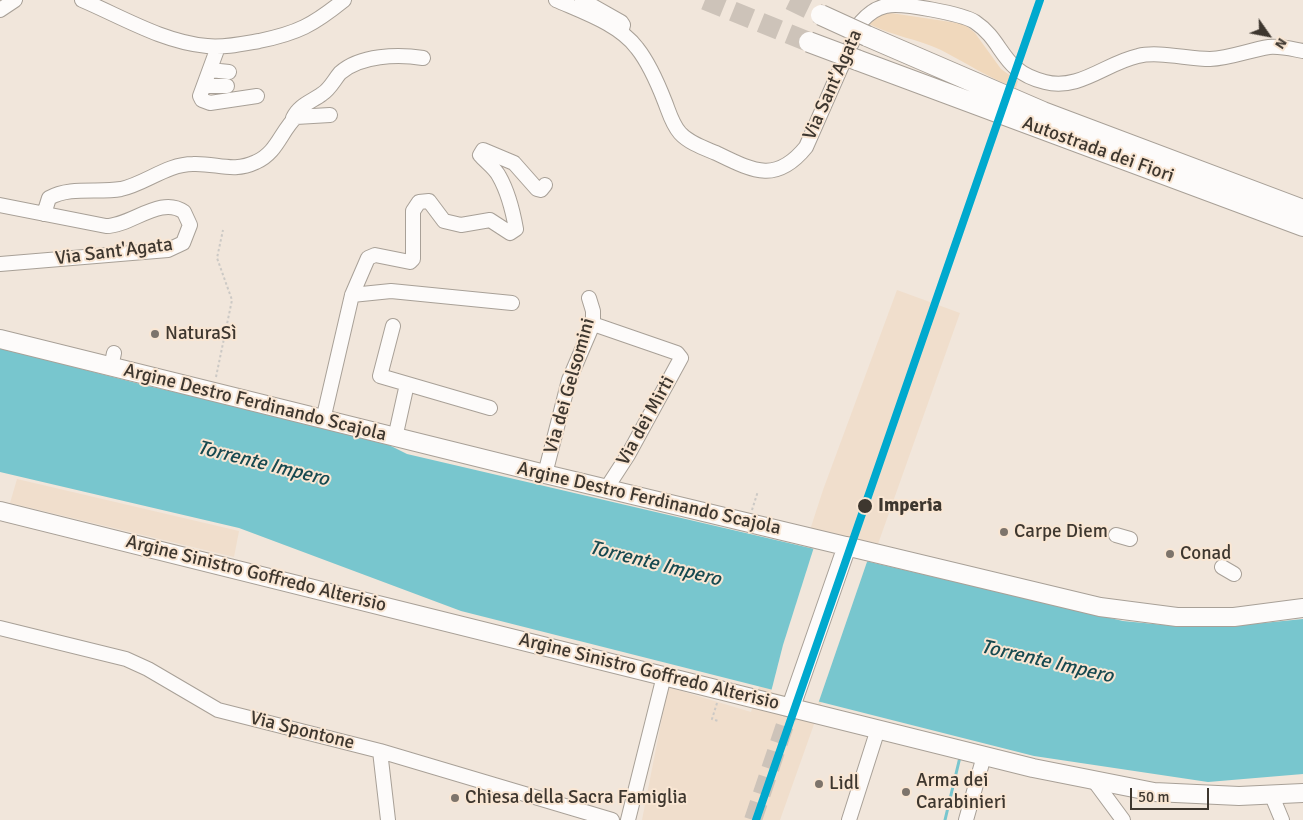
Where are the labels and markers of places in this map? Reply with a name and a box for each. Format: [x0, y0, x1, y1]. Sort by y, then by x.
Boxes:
place label: NaturaSì [165, 323, 237, 345]
marker: NaturaSì [149, 328, 161, 340]
place label: Imperia [878, 495, 942, 517]
marker: Imperia [856, 497, 874, 515]
place label: Carpe Diem [1014, 521, 1108, 543]
marker: Carpe Diem [998, 526, 1010, 538]
place label: Conad [1180, 543, 1231, 565]
marker: Conad [1164, 548, 1176, 560]
place label: Arma dei Carabinieri [916, 770, 1006, 814]
place label: Lidl [829, 773, 859, 795]
marker: Lidl [813, 778, 825, 790]
marker: Arma dei Carabinieri [900, 786, 912, 798]
place label: Chiesa della Sacra Famiglia [465, 787, 687, 809]
marker: Chiesa della Sacra Famiglia [449, 792, 461, 804]

